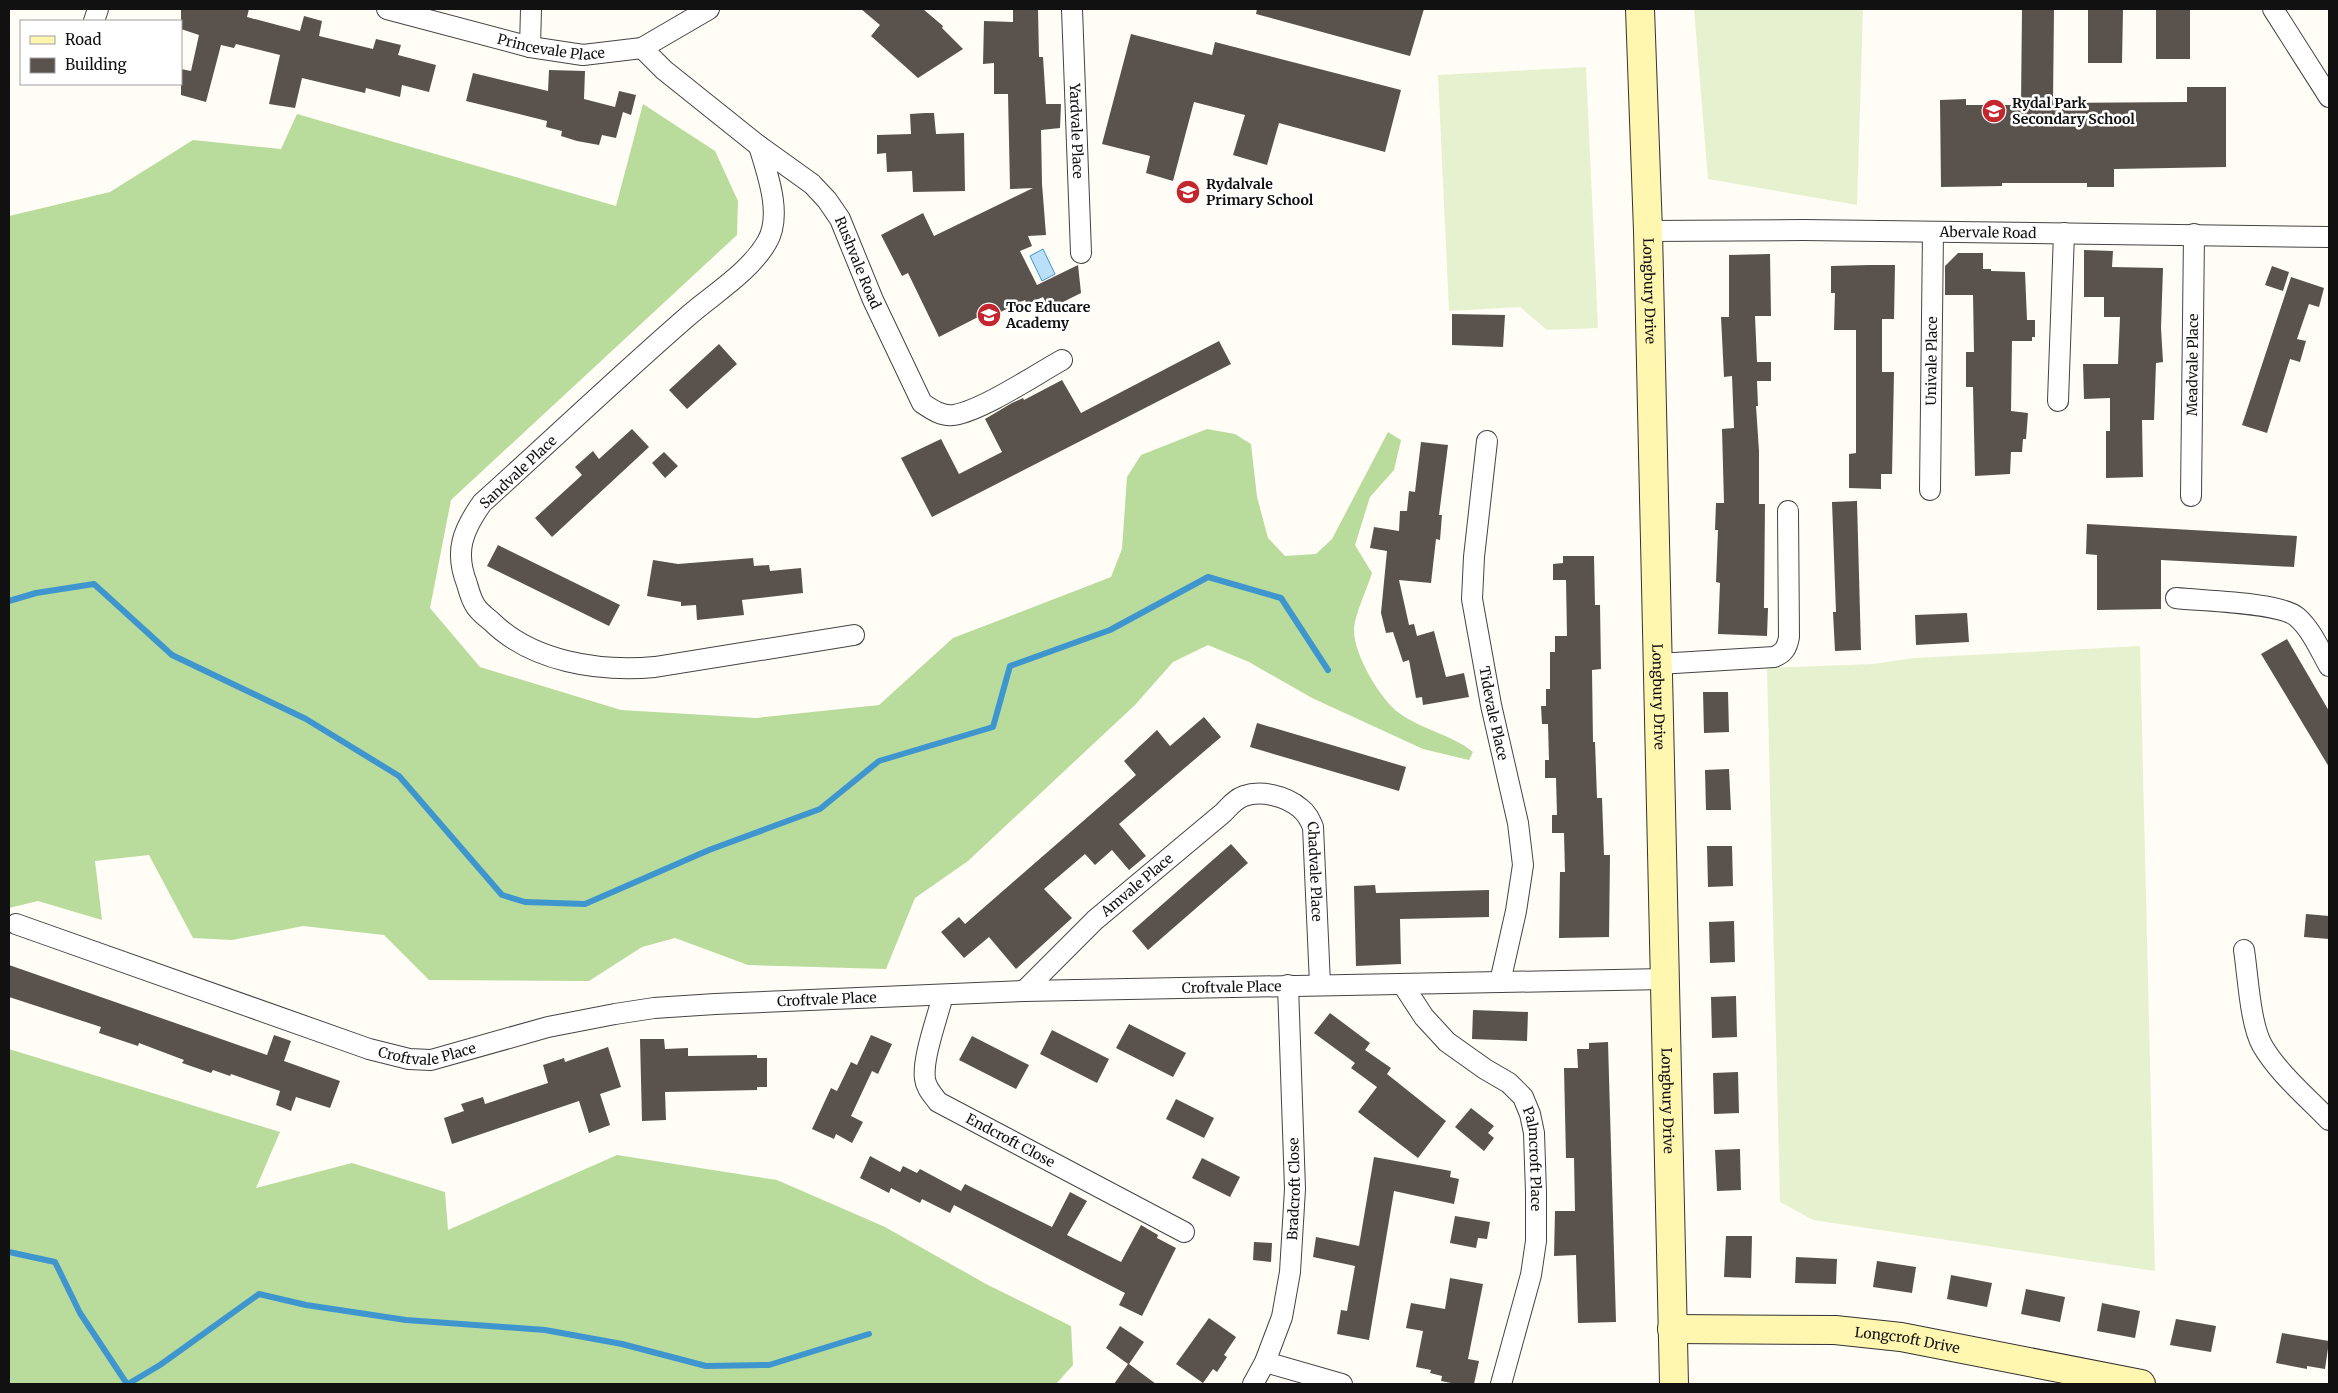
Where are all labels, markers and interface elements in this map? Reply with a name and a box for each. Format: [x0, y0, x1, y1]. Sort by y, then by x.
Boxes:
legend [20, 20, 182, 85]
text: Road [65, 30, 101, 49]
street label: Princevale Place [495, 30, 606, 64]
text: Building [65, 55, 127, 74]
street label: Yardvale Place [1066, 82, 1087, 179]
place label: Rydal Park Secondary School [2012, 94, 2135, 128]
school or university icon: Rydal Park Secondary School [1981, 98, 2007, 124]
place label: Rydalvale Primary School [1206, 175, 1314, 209]
school or university icon: Rydalvale Primary School [1175, 179, 1201, 205]
street label: Rushvale Road [831, 214, 885, 312]
street label: Abervale Road [1938, 223, 2037, 242]
street label: Longbury Drive [1639, 238, 1660, 344]
place label: Toc Educare Academy [1005, 298, 1091, 332]
school or university icon: Toc Educare Academy [976, 302, 1002, 328]
street label: Meadvale Place [2183, 314, 2202, 416]
street label: Univale Place [1922, 316, 1941, 406]
street label: Sandvale Place [476, 432, 560, 512]
street label: Longbury Drive [1648, 644, 1669, 750]
street label: Tidevale Place [1475, 665, 1512, 762]
street label: Chadvale Place [1303, 819, 1326, 922]
street label: Amvale Place [1096, 850, 1177, 921]
street label: Croftvale Place [1182, 977, 1282, 997]
street label: Croftvale Place [777, 988, 877, 1010]
street label: Croftvale Place [376, 1039, 478, 1069]
street label: Longbury Drive [1657, 1047, 1678, 1154]
street label: Palmcroft Place [1519, 1104, 1545, 1211]
street label: Endcroft Close [963, 1109, 1058, 1171]
street label: Bradcroft Close [1283, 1137, 1304, 1241]
street label: Longcroft Drive [1854, 1323, 1961, 1357]

